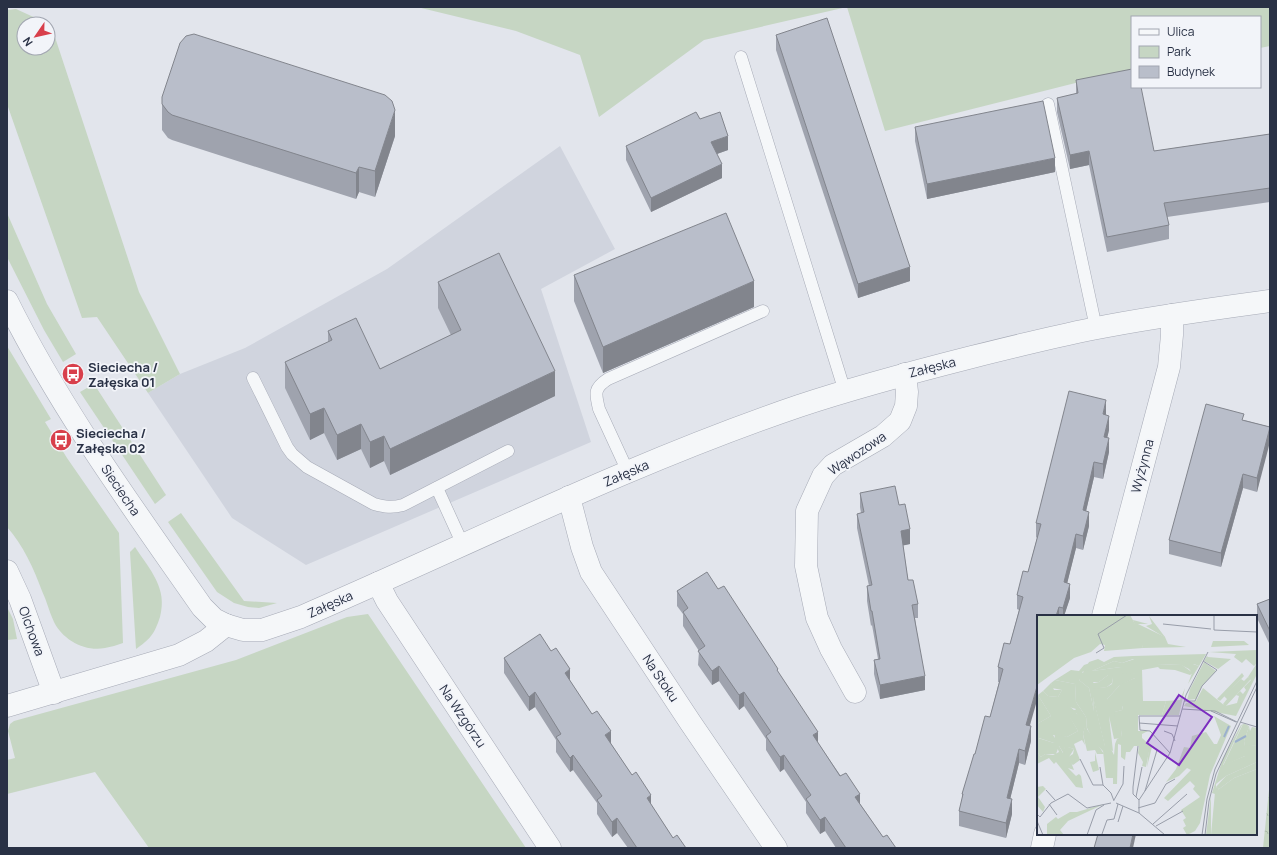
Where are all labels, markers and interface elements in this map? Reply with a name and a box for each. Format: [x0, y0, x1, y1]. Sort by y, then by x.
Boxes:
north arrow [16, 16, 56, 56]
legend [1131, 16, 1261, 88]
text: Ulica [1167, 23, 1194, 40]
text: N [19, 34, 36, 49]
text: Park [1167, 43, 1192, 60]
text: Budynek [1167, 63, 1216, 80]
street label: Załęska [907, 352, 957, 382]
place label: Sieciecha / Załęska 01 [88, 358, 158, 391]
bus stop icon: Sieciecha / Załęska 01 [60, 361, 86, 387]
place label: Sieciecha / Załęska 02 [76, 424, 146, 457]
bus stop icon: Sieciecha / Załęska 02 [48, 427, 74, 453]
street label: Wąwozowa [824, 427, 890, 479]
street label: Wyżynna [1126, 437, 1158, 495]
street label: Załęska [600, 455, 652, 491]
street label: Sieciecha [97, 461, 145, 519]
street label: Załęska [304, 586, 356, 622]
street label: Olchowa [15, 604, 49, 658]
inset map [1037, 615, 1257, 835]
street label: Na Stoku [639, 651, 683, 705]
street label: Na Wzgórzu [435, 681, 491, 751]

